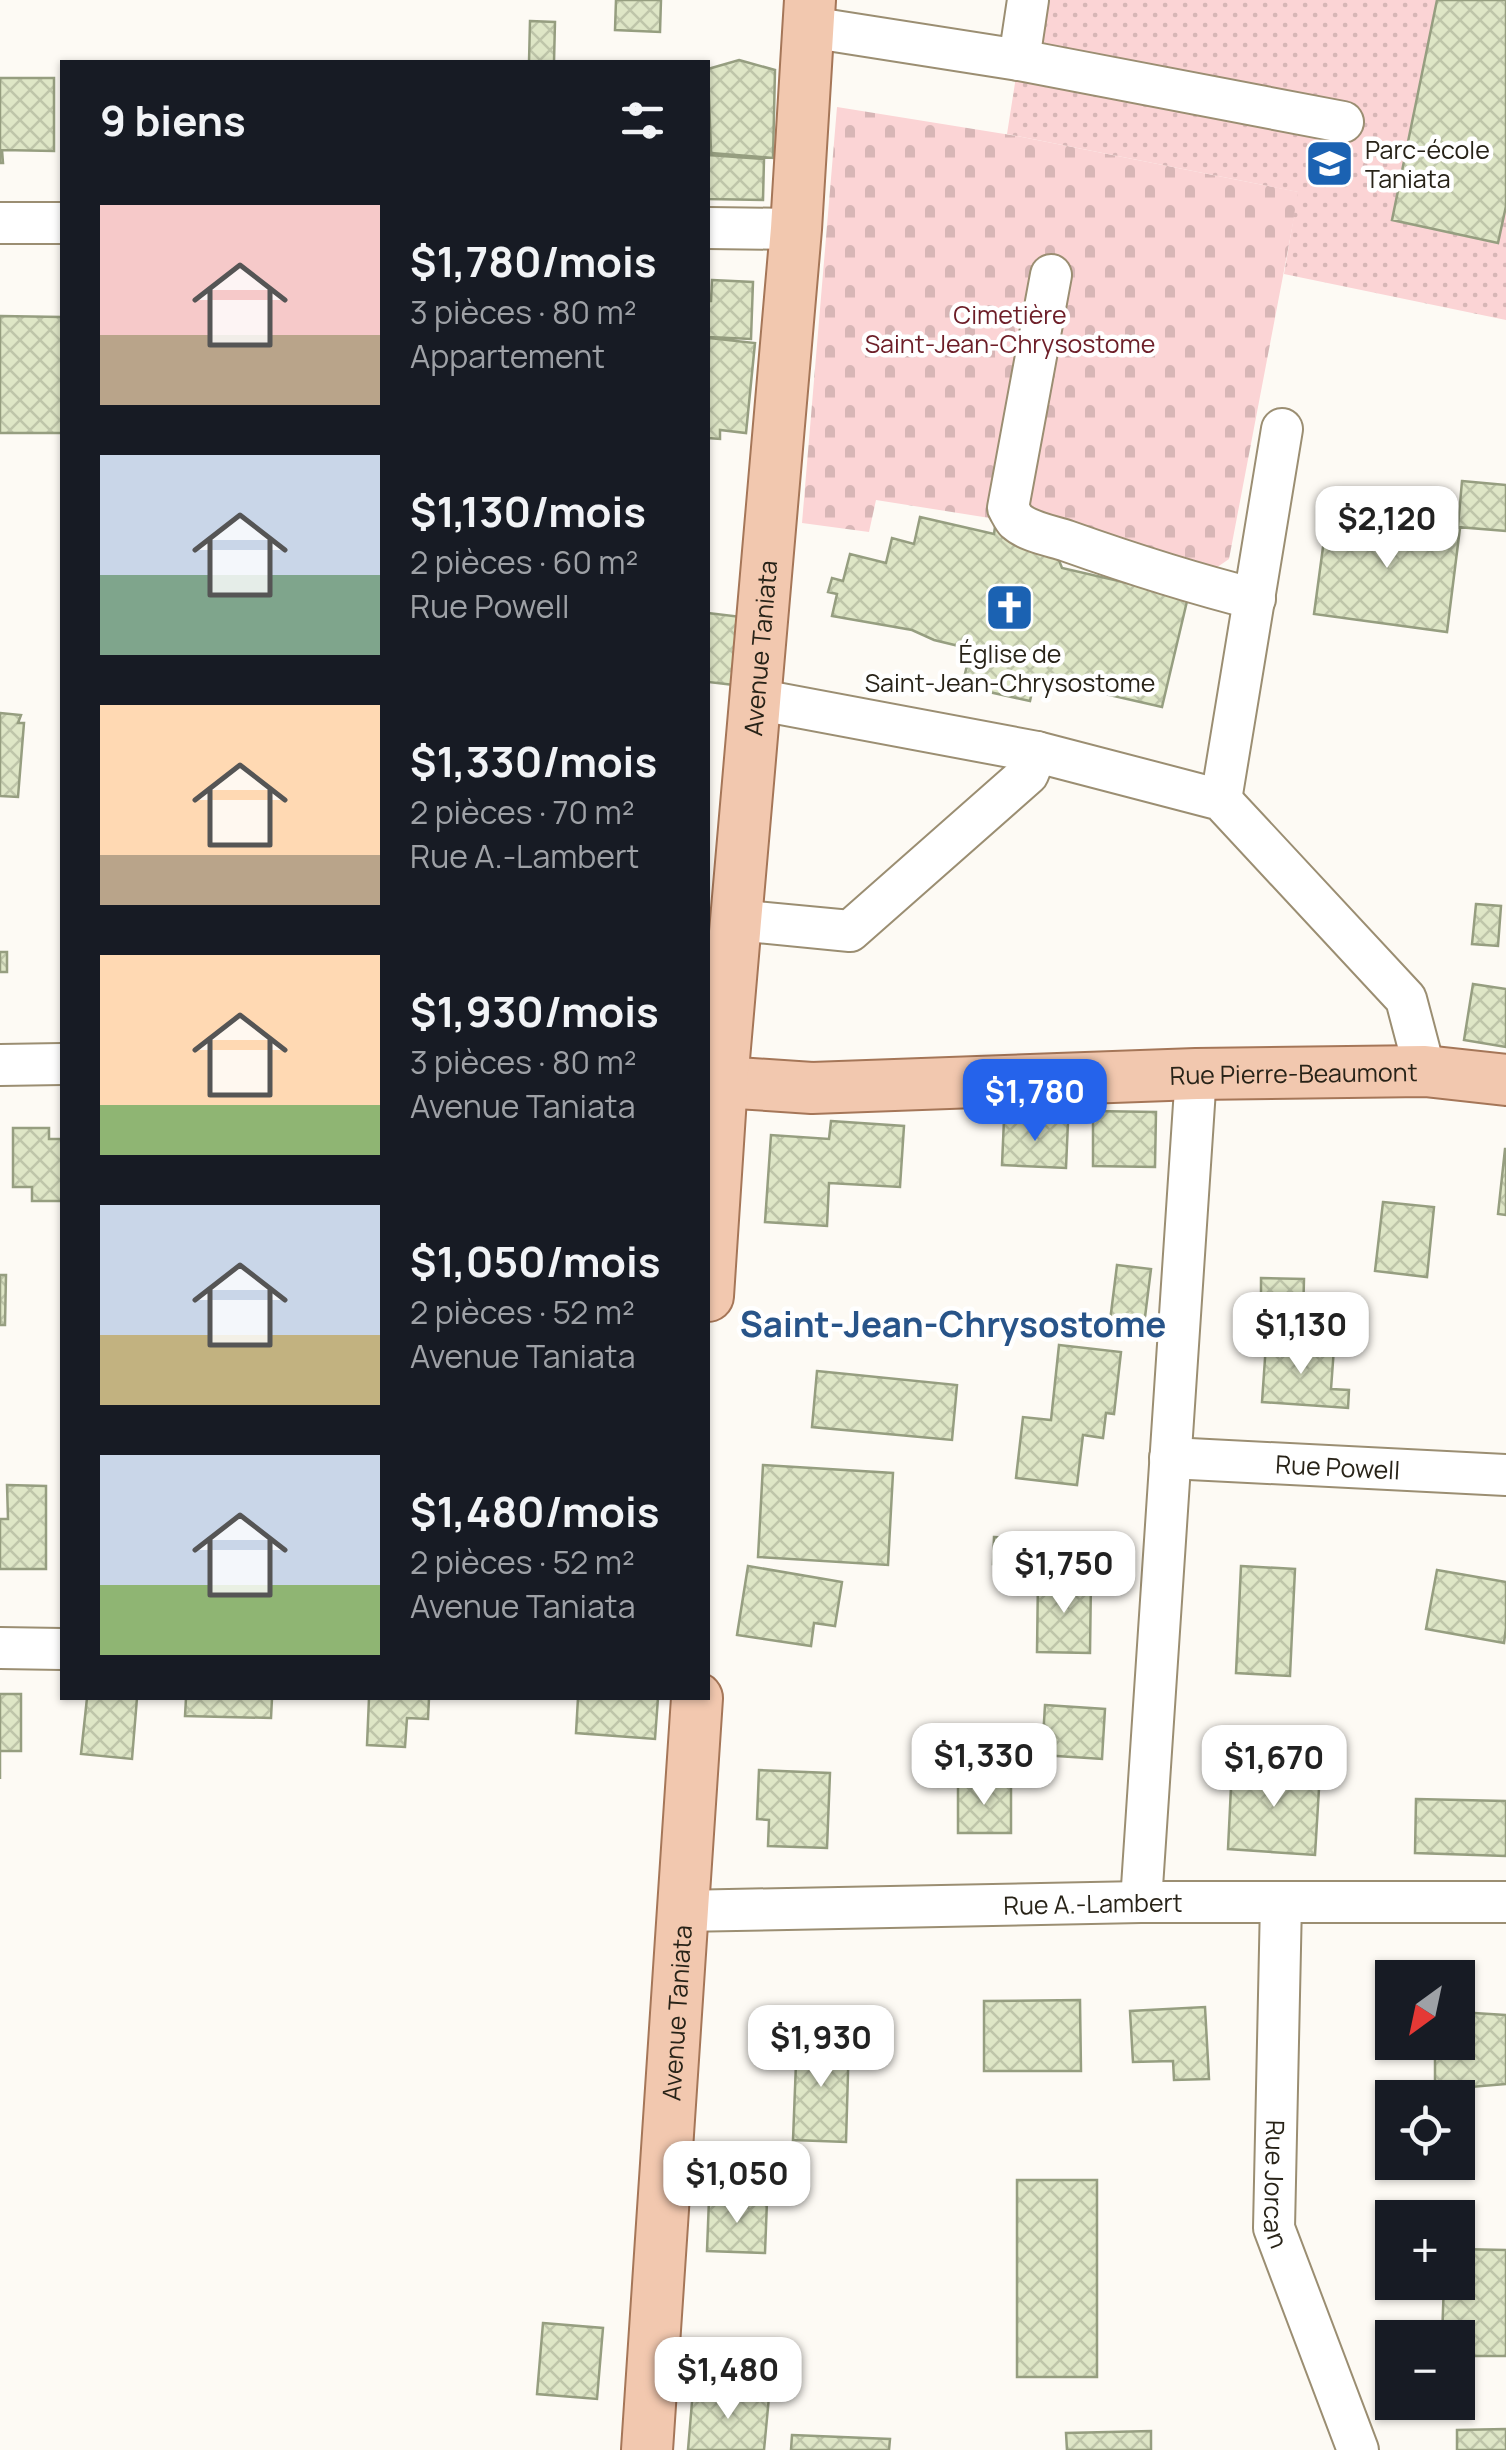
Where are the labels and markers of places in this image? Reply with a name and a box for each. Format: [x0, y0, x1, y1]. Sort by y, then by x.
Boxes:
place label: Parc-école Taniata [1365, 132, 1490, 196]
school or university icon: Parc-école Taniata [1304, 137, 1356, 189]
pin: $2,120 [1306, 486, 1468, 571]
church icon: Église de Saint-Jean-Chrysostome [984, 581, 1036, 633]
place label: Église de Saint-Jean-Chrysostome [865, 636, 1155, 700]
pin: $1,780 [954, 1059, 1116, 1144]
pin: $1,130 [1220, 1292, 1382, 1377]
pin: $1,750 [983, 1531, 1145, 1616]
pin: $1,330 [903, 1723, 1065, 1808]
pin: $1,670 [1193, 1725, 1355, 1810]
pin: $1,930 [740, 2005, 902, 2090]
pin: $1,050 [656, 2141, 818, 2226]
pin: $1,480 [647, 2337, 809, 2422]

